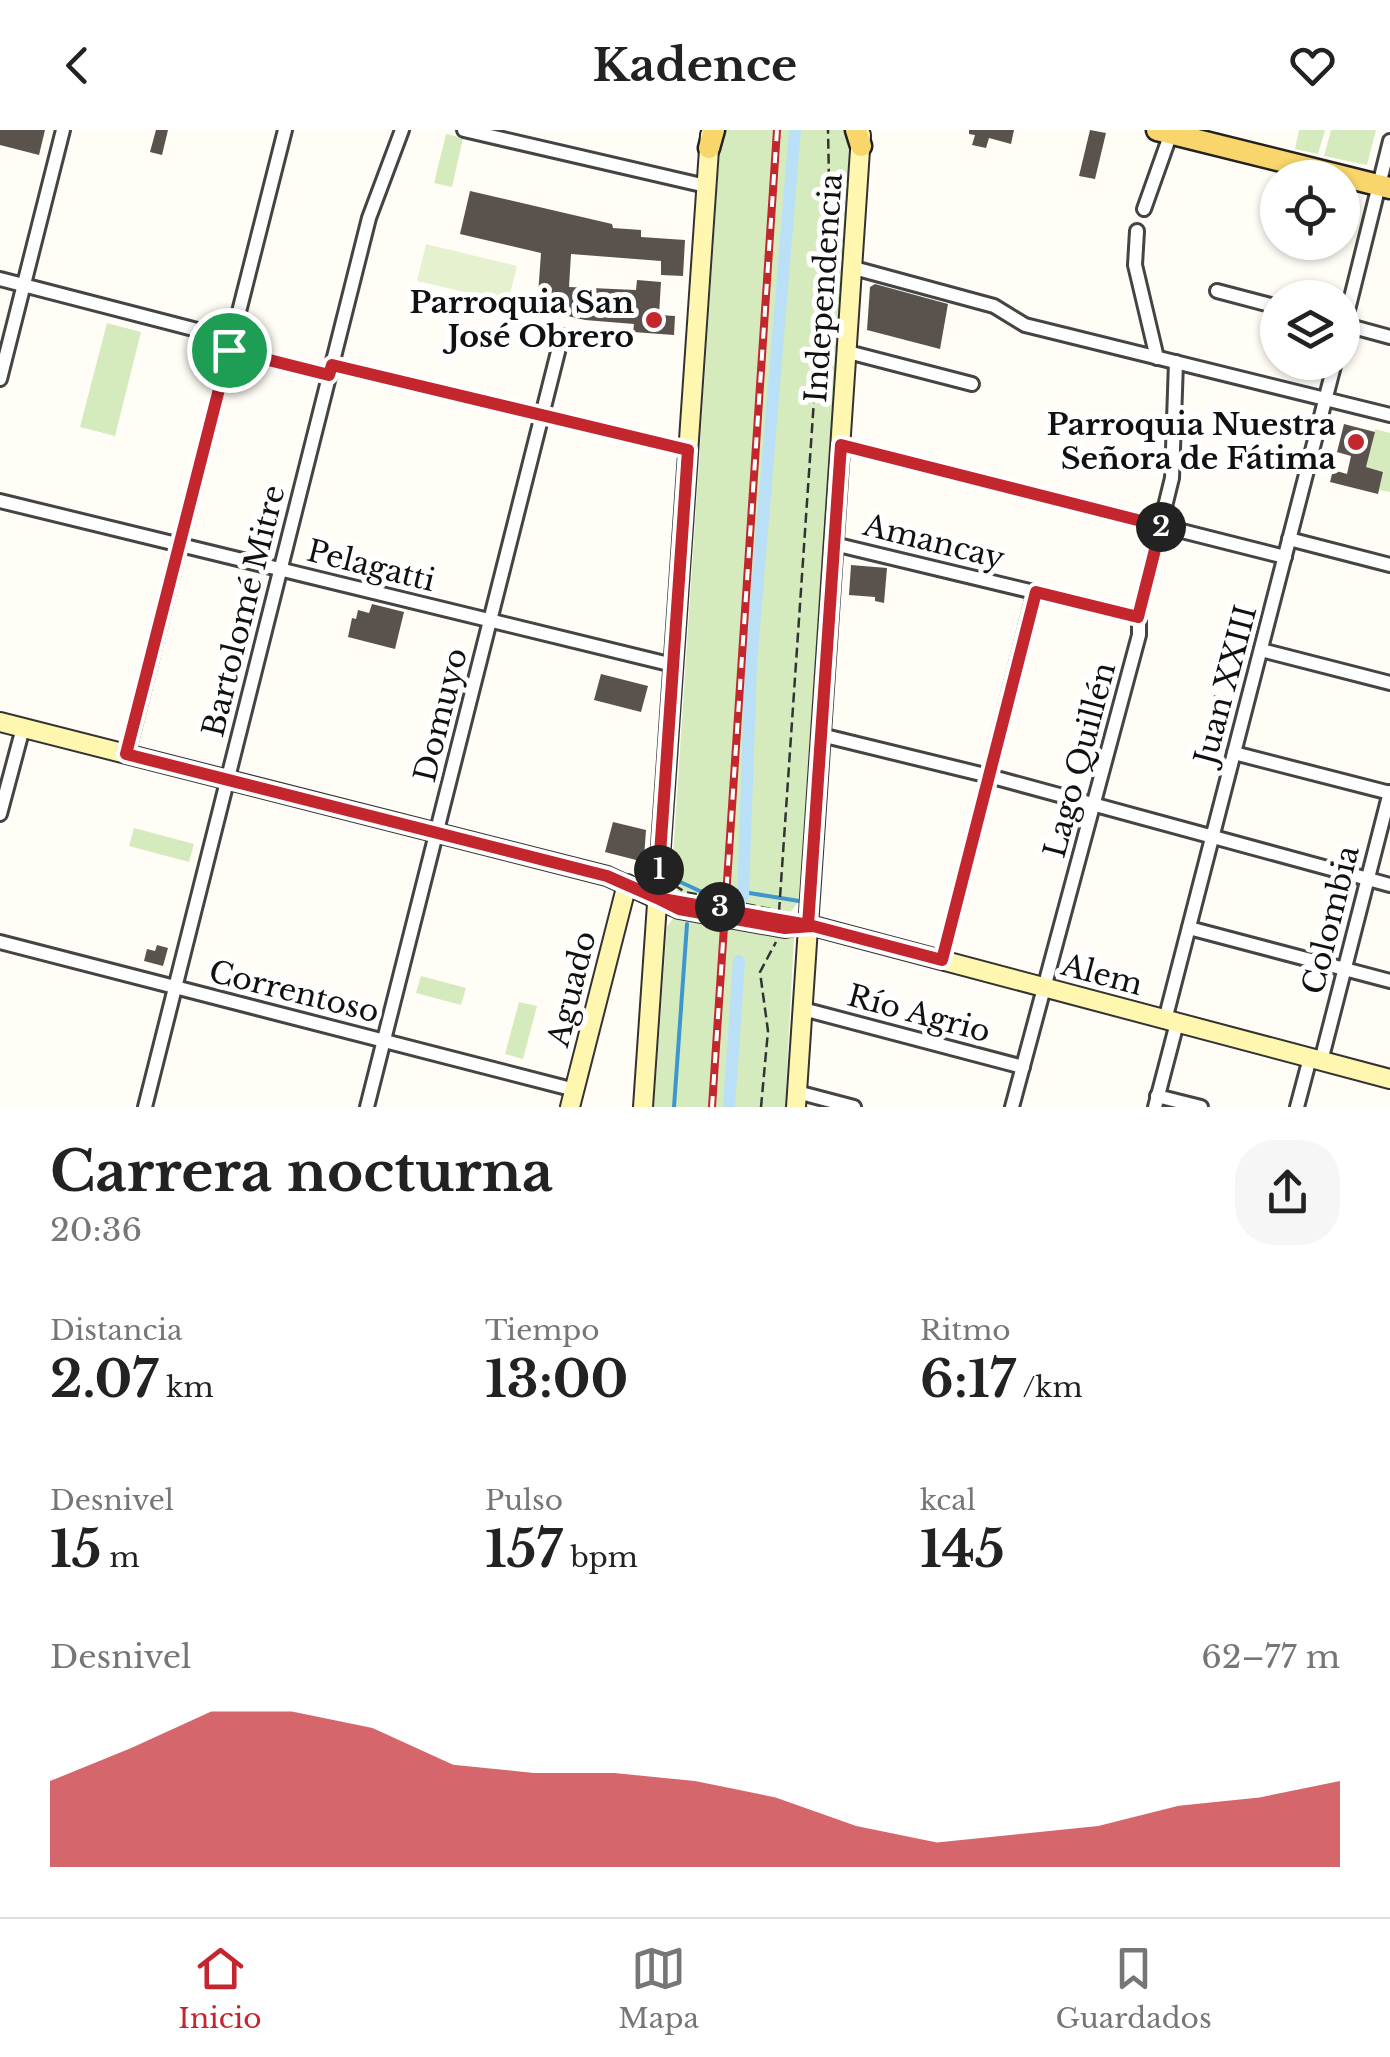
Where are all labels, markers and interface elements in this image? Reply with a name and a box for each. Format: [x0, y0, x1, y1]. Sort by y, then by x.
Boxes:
text: Kadence [593, 37, 797, 93]
icon: back [50, 38, 105, 93]
icon: heart [1285, 38, 1340, 93]
map controls [1260, 160, 1360, 380]
button: locate [1260, 160, 1360, 260]
street label: Independencia [797, 172, 850, 404]
button: layers [1260, 280, 1360, 380]
place label: Parroquia San José Obrero [410, 284, 634, 355]
pin [187, 308, 272, 393]
marker: Parroquia San José Obrero [643, 309, 665, 331]
icon: arrive [202, 323, 257, 378]
place label: Parroquia Nuestra Señora de Fátima [1047, 406, 1336, 477]
marker: Parroquia Nuestra Señora de Fátima [1345, 431, 1367, 453]
street label: Bartolomé Mitre [194, 481, 293, 740]
pin: 2 [1136, 502, 1186, 552]
street label: Amancay [859, 506, 1008, 577]
text: 2 [1152, 509, 1170, 544]
street label: Pelagatti [303, 532, 439, 599]
street label: Juan XXIII [1186, 601, 1264, 772]
street label: Domuyo [406, 644, 475, 786]
street label: Lago Quillén [1036, 658, 1123, 862]
street label: Colombia [1294, 841, 1367, 998]
pin: 1 [634, 845, 684, 895]
text: 1 [653, 852, 665, 887]
pin: 3 [695, 882, 745, 932]
text: 3 [711, 889, 729, 924]
street label: Aguado [539, 927, 604, 1051]
street label: Alem [1057, 946, 1147, 1003]
street label: Correntoso [205, 953, 383, 1031]
street label: Río Agrio [844, 977, 995, 1050]
text: Carrera nocturna [50, 1138, 553, 1206]
button: share [1235, 1140, 1340, 1245]
text: 20:36 [50, 1210, 142, 1250]
text: Distancia [50, 1313, 182, 1348]
text: Tiempo [485, 1313, 600, 1348]
text: Ritmo [920, 1313, 1011, 1348]
text: 2.07 [50, 1348, 158, 1411]
text: 13:00 [485, 1348, 628, 1411]
text: 6:17 [920, 1348, 1016, 1411]
text: km [158, 1370, 213, 1405]
text: /km [1016, 1370, 1083, 1405]
text: Desnivel [50, 1483, 174, 1518]
text: Pulso [485, 1483, 563, 1518]
text: kcal [920, 1483, 976, 1518]
text: 15 [50, 1518, 102, 1581]
text: 157 [485, 1518, 562, 1581]
text: 145 [920, 1518, 1005, 1581]
text: m [102, 1540, 140, 1575]
text: bpm [562, 1540, 638, 1575]
text: Desnivel [50, 1637, 192, 1677]
text: 62–77 m [1201, 1637, 1340, 1677]
tab: Inicio [178, 1941, 262, 2036]
tab: Mapa [618, 1941, 699, 2036]
tab: Guardados [1056, 1941, 1212, 2036]

